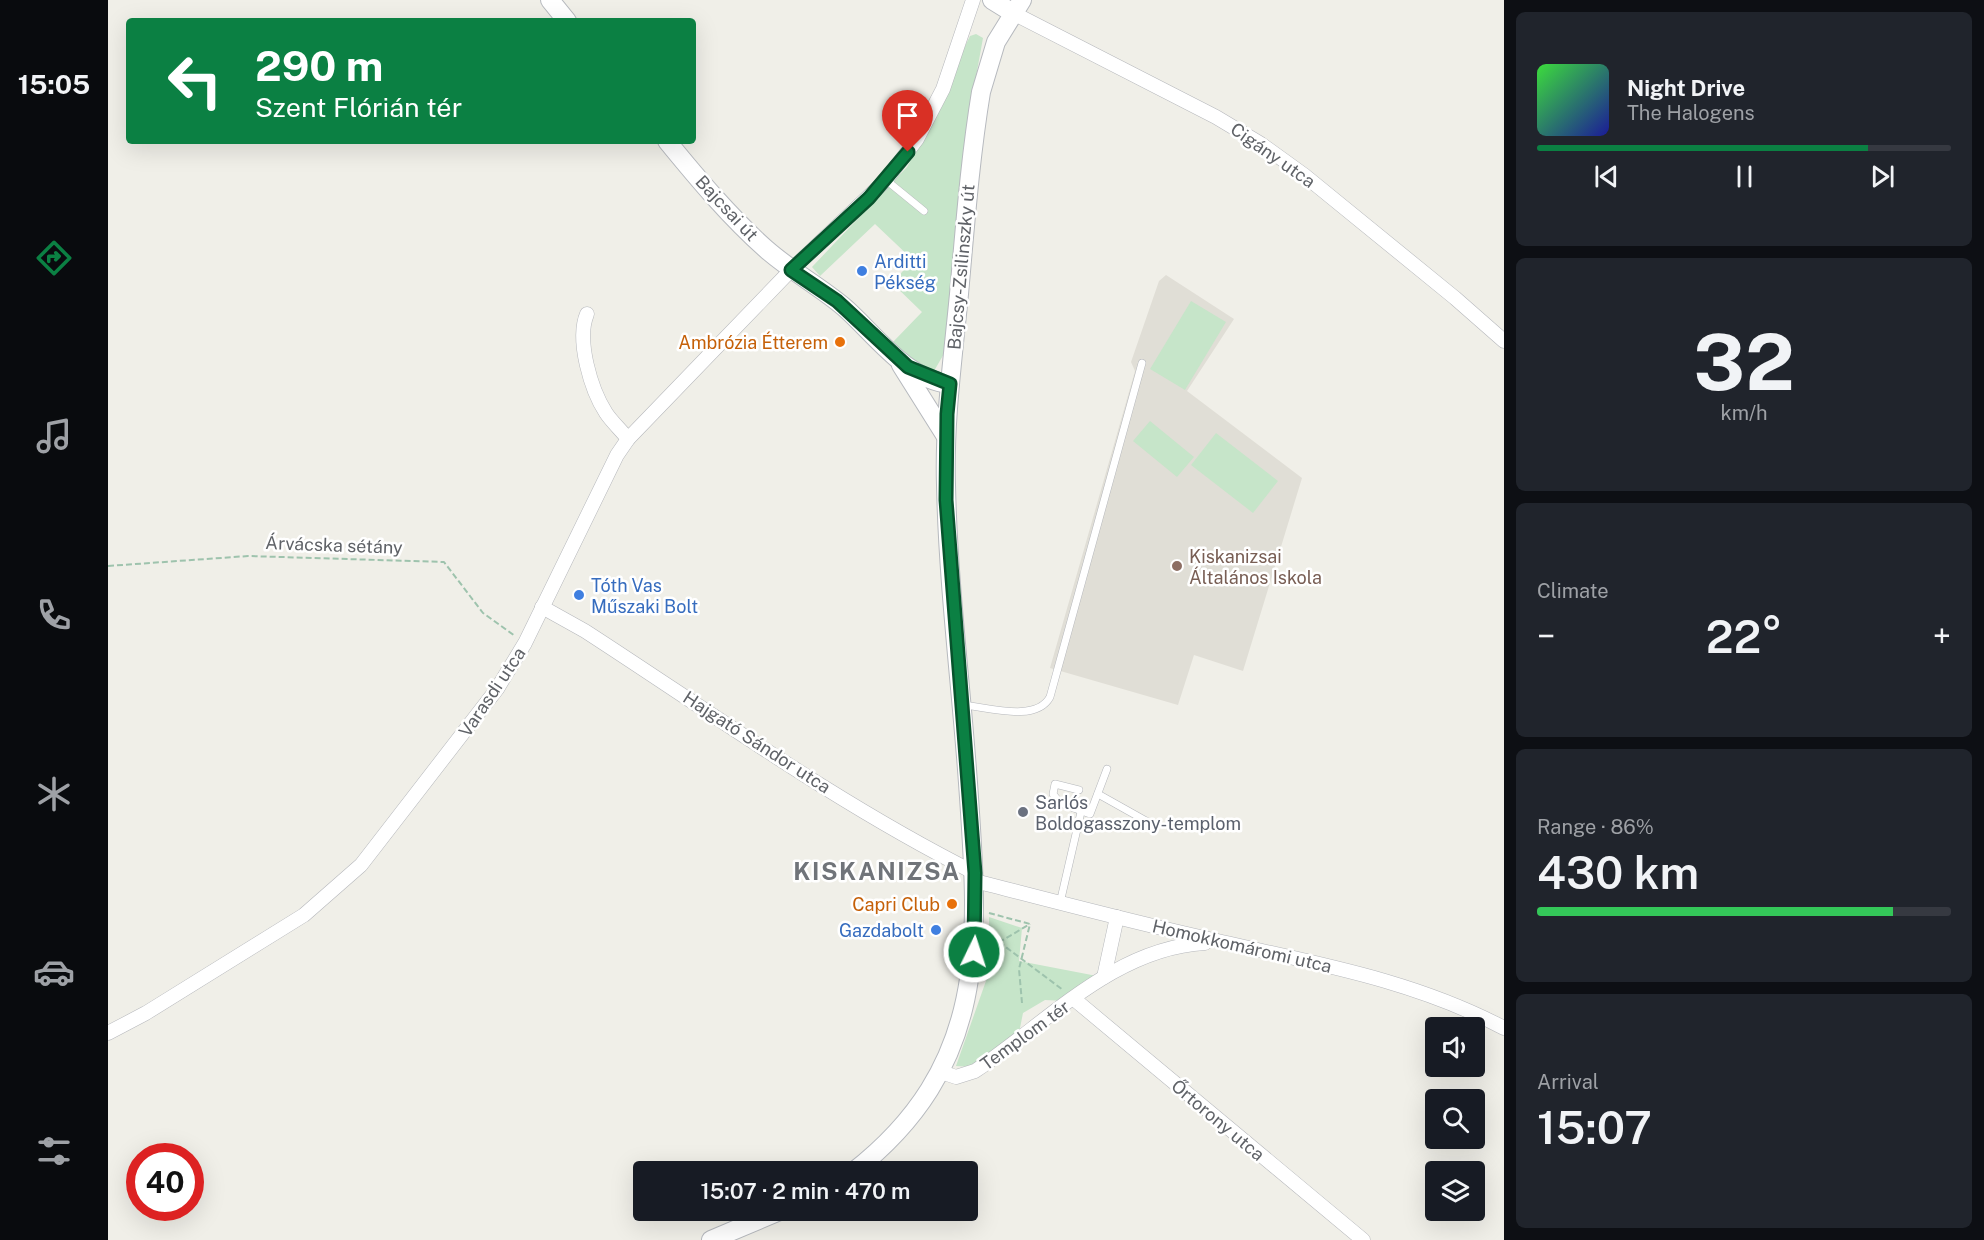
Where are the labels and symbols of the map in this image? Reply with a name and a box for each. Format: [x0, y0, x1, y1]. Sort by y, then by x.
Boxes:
pin [882, 90, 933, 152]
street label: Cigány utca [1227, 118, 1319, 192]
street label: Bajcsai út [691, 171, 763, 245]
street label: Bajcsy-Zsilinszky út [943, 183, 979, 351]
place label: Arditti Pékség [874, 251, 936, 293]
marker: Arditti Pékség [855, 264, 869, 278]
place label: Ambrózia Étterem [678, 331, 828, 353]
marker: Ambrózia Étterem [833, 335, 847, 349]
street label: Árvácska sétány [265, 531, 403, 558]
place label: Kiskanizsai Általános Iskola [1189, 546, 1322, 588]
marker: Kiskanizsai Általános Iskola [1170, 559, 1184, 573]
place label: Tóth Vas Műszaki Bolt [591, 575, 698, 617]
marker: Tóth Vas Műszaki Bolt [572, 588, 586, 602]
street label: Varasdi utca [454, 643, 530, 741]
street label: Hajgató Sándor utca [679, 686, 835, 798]
place label: Sarlós Boldogasszony-templom [1035, 792, 1241, 834]
marker: Sarlós Boldogasszony-templom [1016, 805, 1030, 819]
district label: KISKANIZSA [793, 857, 961, 885]
place label: Capri Club [852, 894, 940, 915]
marker: Capri Club [945, 897, 959, 911]
street label: Homokkomáromi utca [1150, 915, 1334, 977]
place label: Gazdabolt [839, 920, 924, 941]
position arrow [942, 920, 1006, 984]
marker: Gazdabolt [929, 923, 943, 937]
street label: Templom tér [976, 996, 1074, 1074]
street label: Őrtorony utca [1167, 1074, 1269, 1165]
speed limit sign: 40 [126, 1143, 204, 1221]

